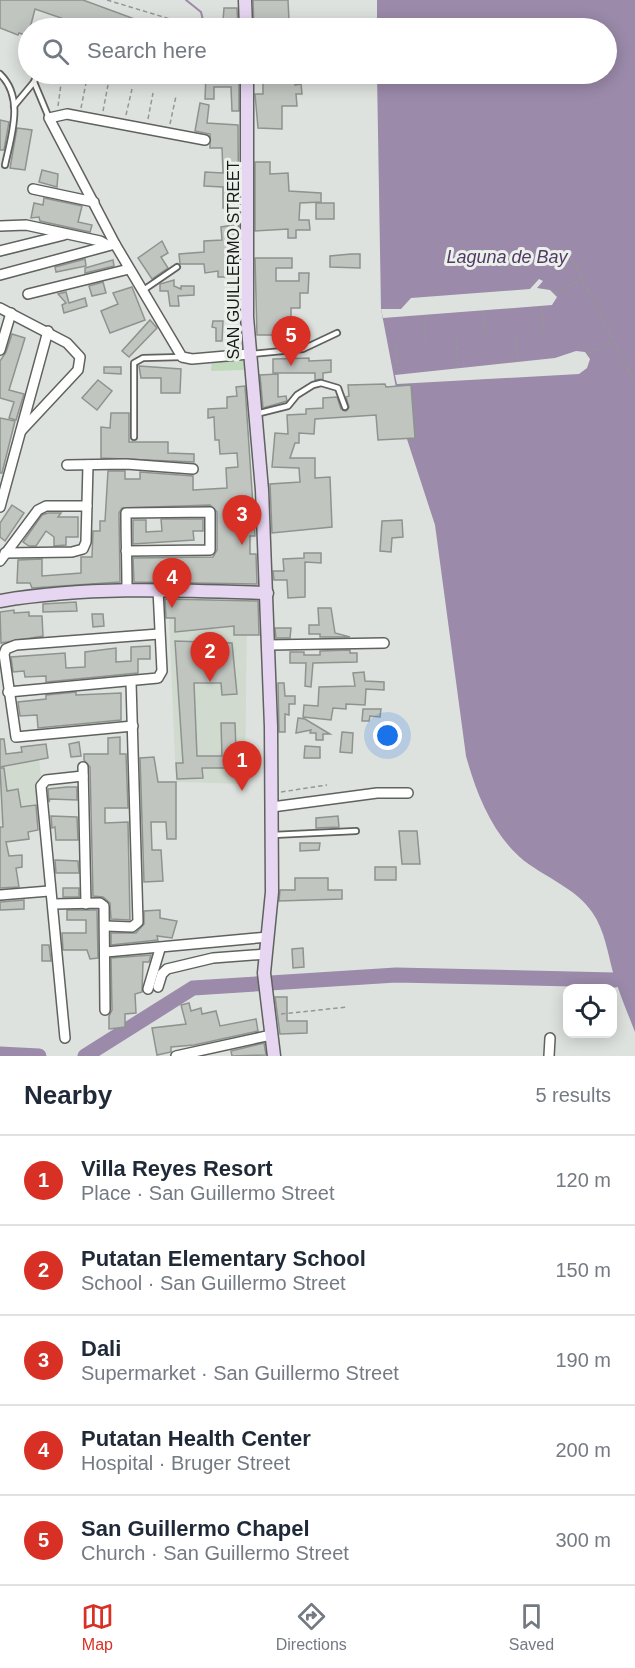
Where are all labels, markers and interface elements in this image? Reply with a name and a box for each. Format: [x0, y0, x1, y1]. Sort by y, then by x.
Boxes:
search box [18, 18, 617, 84]
icon: search [39, 35, 72, 68]
text: Search here [87, 38, 207, 63]
street label: SAN GUILLERMO STREET [225, 160, 242, 360]
water label: Laguna de Bay [446, 247, 569, 267]
pin: 5 [272, 316, 310, 366]
pin: 3 [222, 496, 262, 545]
pin: 4 [152, 558, 192, 608]
pin: 2 [190, 632, 230, 682]
your location [373, 721, 402, 750]
pin: 1 [222, 742, 262, 791]
map controls [563, 984, 617, 1038]
button: locate [563, 984, 617, 1038]
text: Nearby [24, 1080, 112, 1110]
text: 5 results [535, 1084, 611, 1106]
text: Villa Reyes Resort [81, 1156, 273, 1181]
text: 1 [38, 1169, 49, 1191]
text: 120 m [555, 1169, 611, 1191]
text: Place · San Guillermo Street [81, 1182, 334, 1204]
text: Putatan Elementary School [81, 1246, 366, 1271]
text: 2 [38, 1259, 49, 1281]
text: 150 m [555, 1259, 611, 1281]
text: School · San Guillermo Street [81, 1272, 346, 1294]
text: Dali [81, 1336, 121, 1361]
text: 3 [38, 1349, 49, 1371]
text: 190 m [555, 1349, 611, 1371]
text: Supermarket · San Guillermo Street [81, 1362, 399, 1384]
text: Putatan Health Center [81, 1426, 311, 1451]
text: 4 [38, 1439, 49, 1461]
text: 200 m [555, 1439, 611, 1461]
text: Hospital · Bruger Street [81, 1452, 290, 1474]
text: San Guillermo Chapel [81, 1516, 310, 1541]
text: 5 [38, 1529, 49, 1551]
text: 300 m [555, 1529, 611, 1551]
text: Church · San Guillermo Street [81, 1542, 349, 1564]
tab: Map [81, 1600, 114, 1654]
tab: Directions [276, 1600, 347, 1654]
tab: Saved [509, 1600, 554, 1654]

